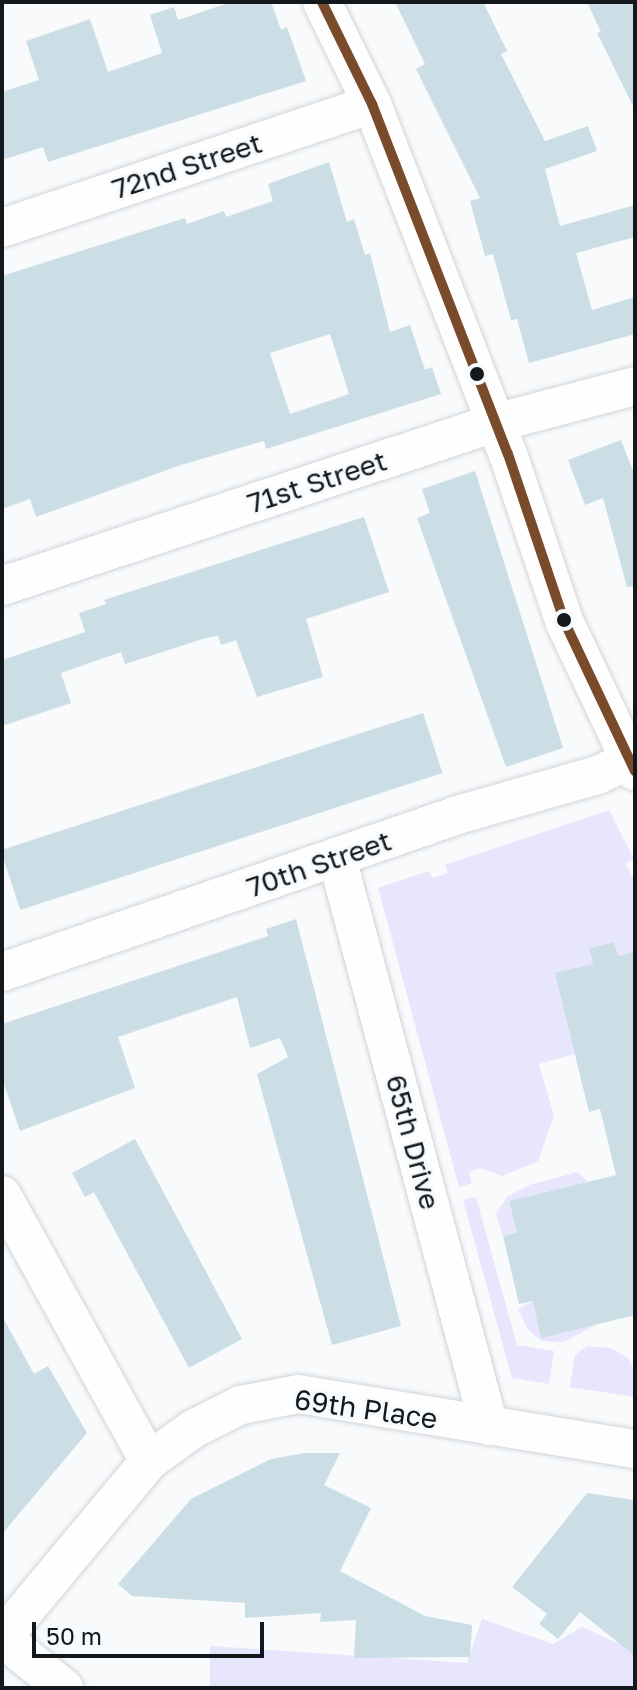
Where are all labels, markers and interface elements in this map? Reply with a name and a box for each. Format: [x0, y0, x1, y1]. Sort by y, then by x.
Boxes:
street label: 72nd Street [108, 126, 266, 206]
unlabelled marker [469, 366, 485, 382]
street label: 71st Street [243, 444, 391, 520]
unlabelled marker [556, 612, 572, 628]
street label: 70th Street [242, 824, 396, 904]
street label: 65th Drive [379, 1071, 447, 1213]
street label: 69th Place [292, 1382, 440, 1436]
scale bar [36, 1606, 268, 1656]
text: 50 m [46, 1621, 102, 1650]

